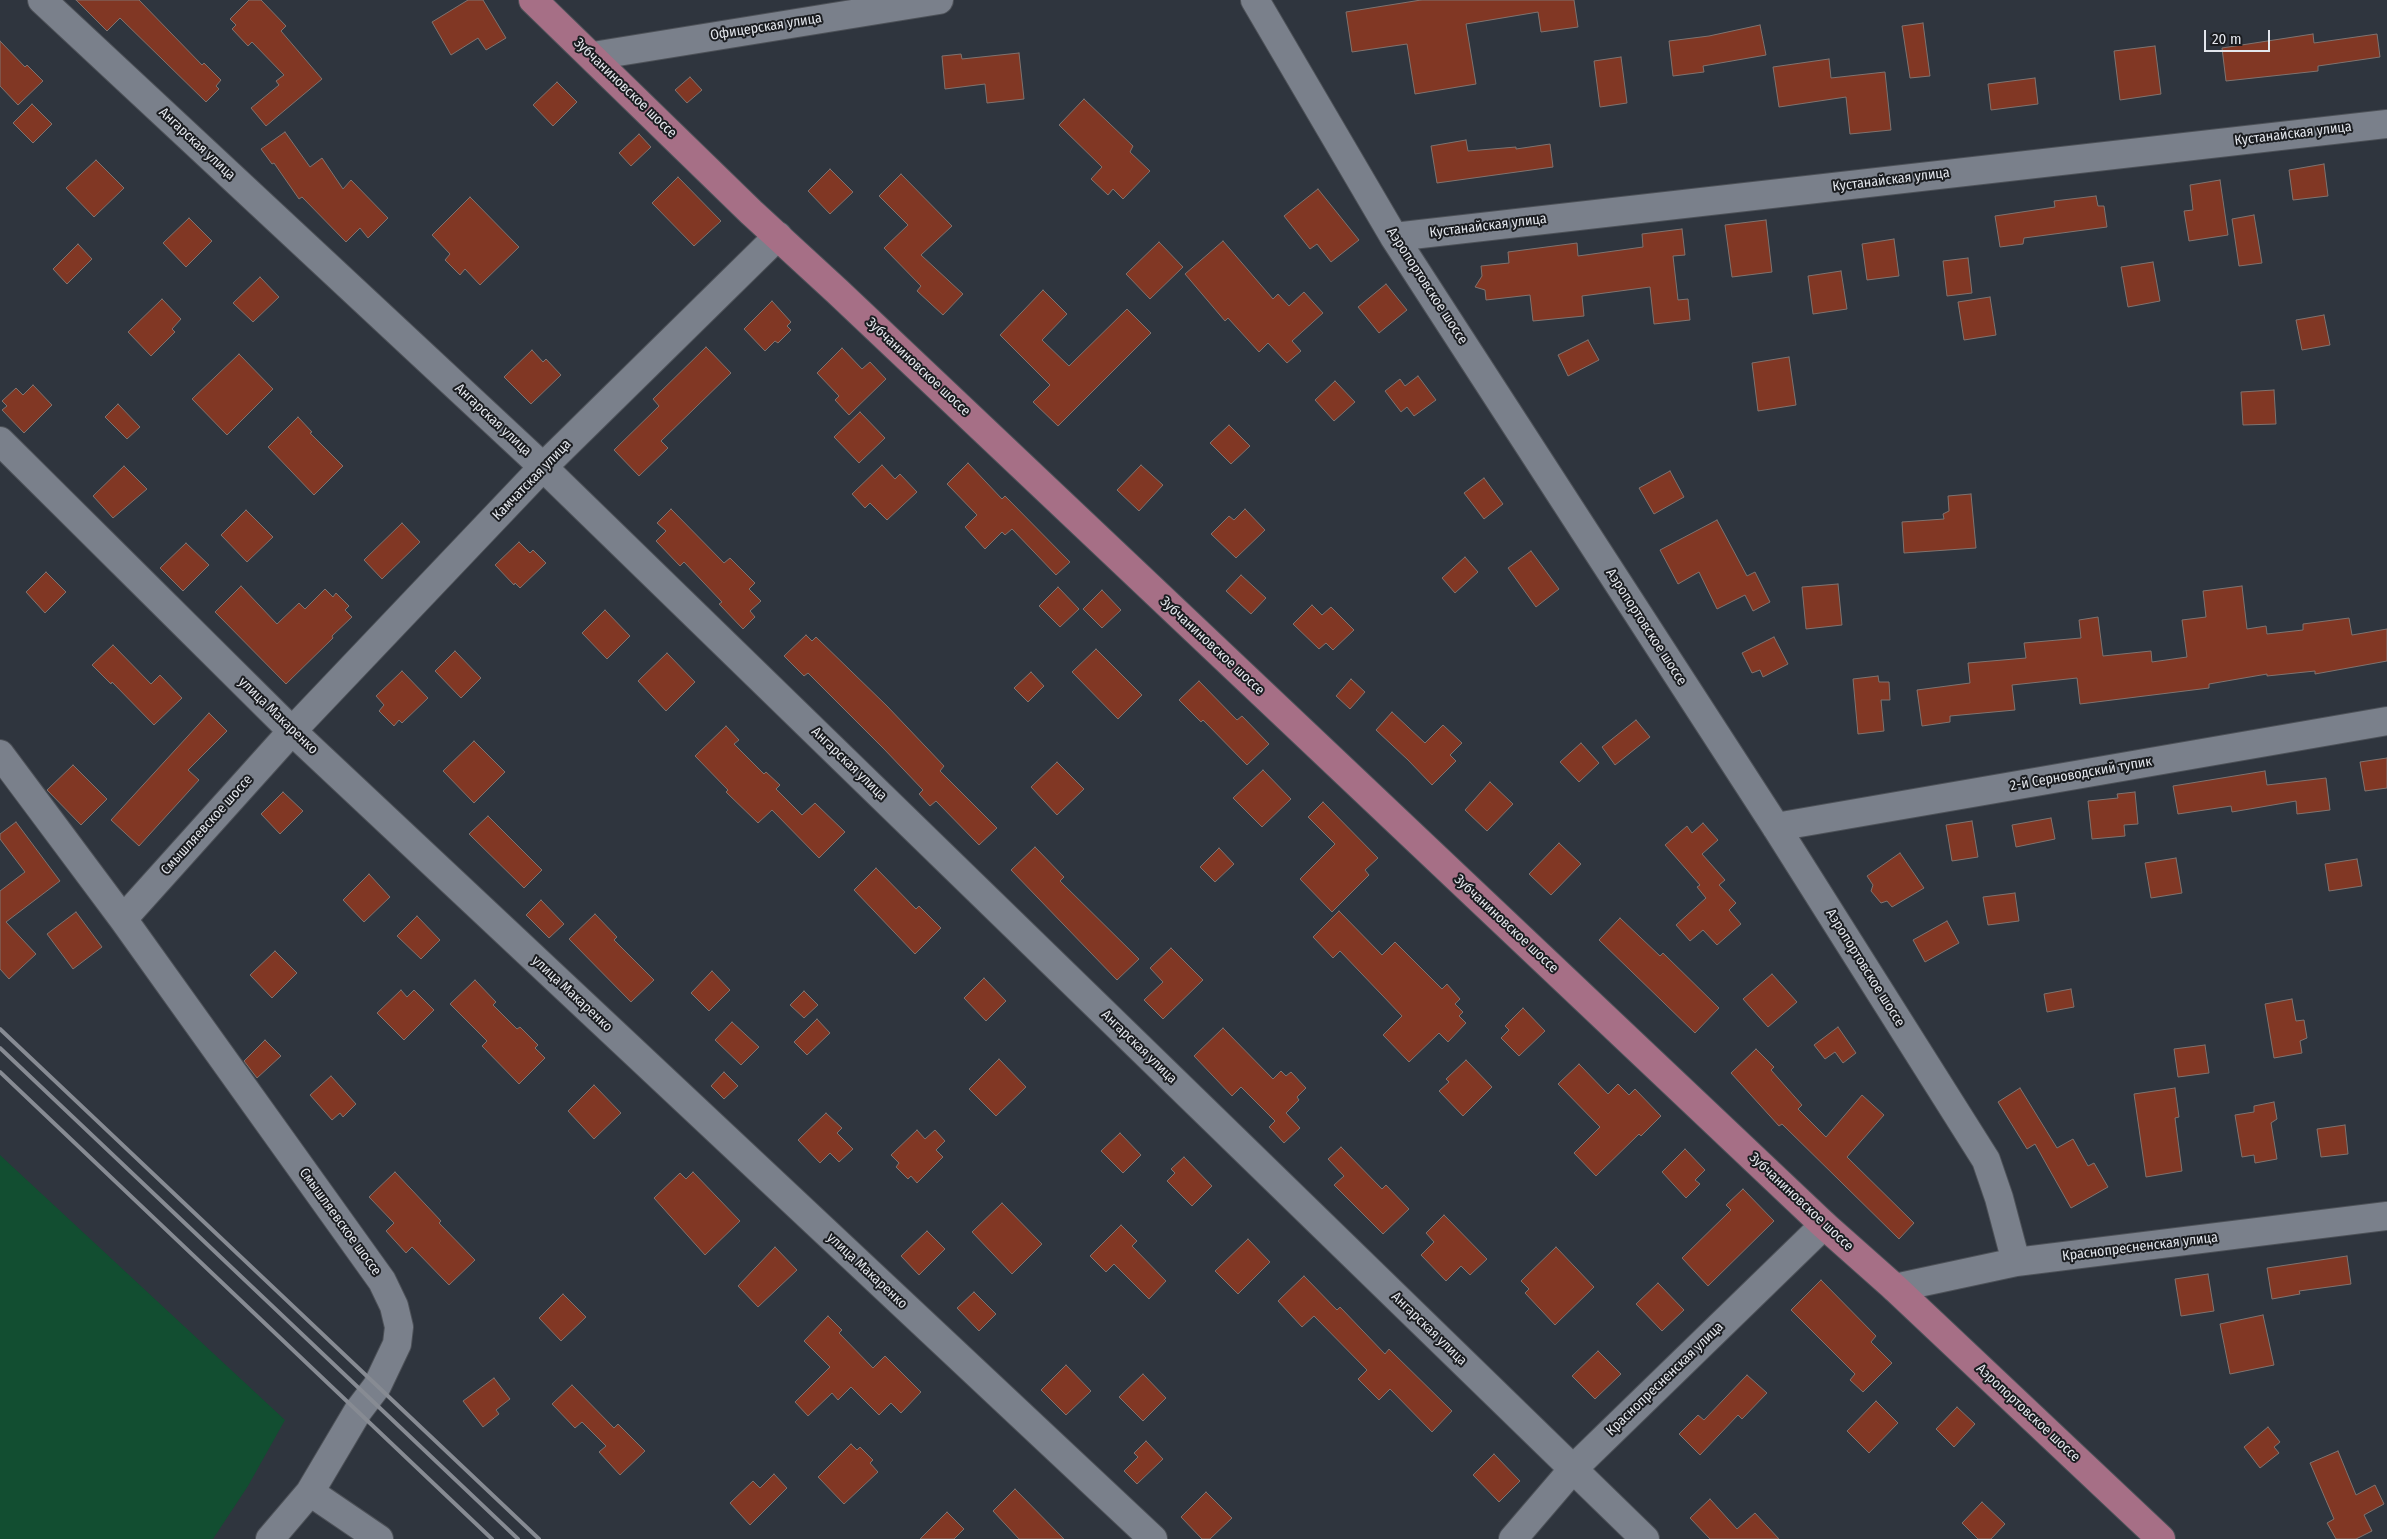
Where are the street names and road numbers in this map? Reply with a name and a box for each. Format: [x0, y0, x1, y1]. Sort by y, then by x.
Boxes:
street label: Офицерская улица [709, 10, 823, 44]
street label: Зубчаниновское шоссе [570, 35, 680, 141]
street label: Ангарская улица [155, 104, 239, 184]
street label: Кустанайская улица [2233, 118, 2353, 150]
street label: Кустанайская улица [1831, 164, 1951, 196]
street label: Кустанайская улица [1428, 210, 1548, 242]
street label: Аэропортовское шоссе [1383, 225, 1471, 347]
street label: Зубчаниновское шоссе [862, 314, 974, 420]
street label: Ангарская улица [451, 380, 535, 460]
street label: Камчатская улица [489, 436, 575, 524]
street label: Аэропортовское шоссе [1602, 566, 1690, 688]
street label: Зубчаниновское шоссе [1156, 593, 1268, 699]
street label: улица Макаренко [235, 674, 321, 758]
street label: Ангарская улица [808, 724, 890, 804]
street label: 2-й Серноводский тупик [2009, 753, 2153, 795]
street label: Смышляевское шоссе [158, 772, 256, 878]
street label: Зубчаниновское шоссе [1450, 871, 1562, 977]
street label: Аэропортовское шоссе [1822, 906, 1908, 1030]
street label: улица Макаренко [528, 952, 616, 1036]
street label: Ангарская улица [1098, 1007, 1180, 1087]
street label: Зубчаниновское шоссе [1745, 1149, 1857, 1255]
street label: Смышляевское шоссе [295, 1165, 385, 1279]
street label: улица Макаренко [823, 1229, 911, 1313]
street label: Краснопресненская улица [2061, 1229, 2219, 1265]
street label: Ангарская улица [1388, 1289, 1470, 1369]
street label: Краснопресненская улица [1603, 1319, 1727, 1439]
street label: Аэропортовское шоссе [1973, 1361, 2083, 1465]

